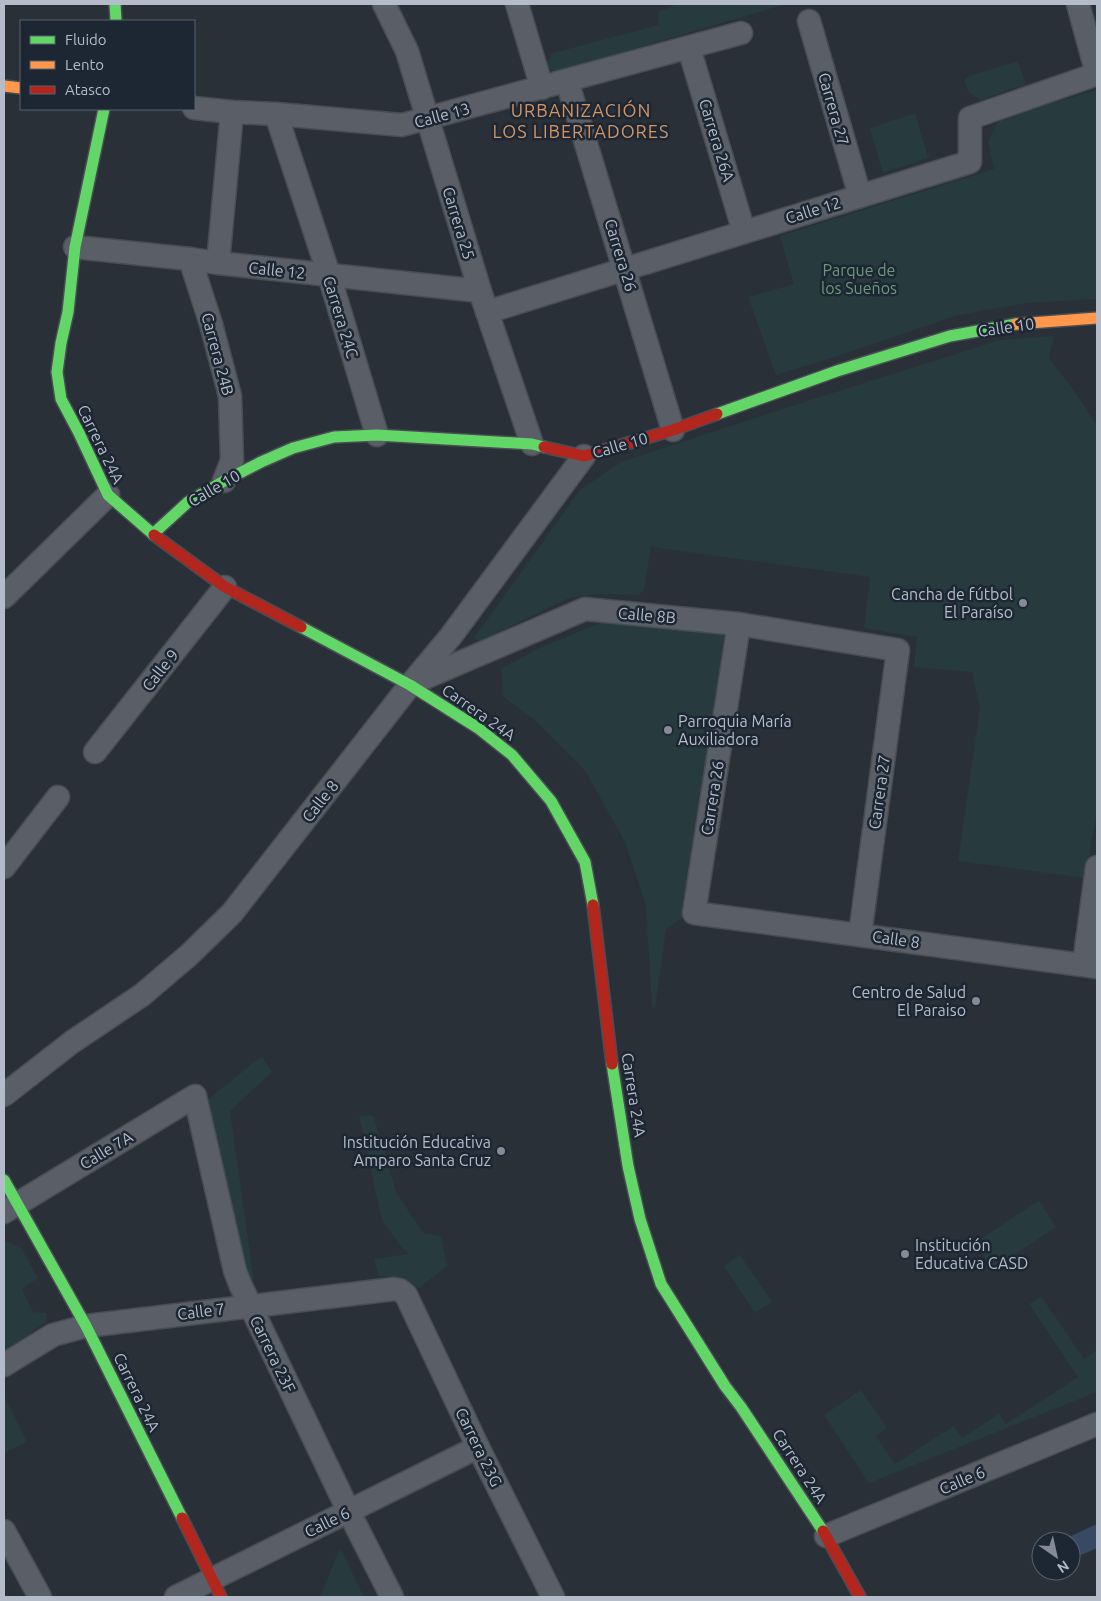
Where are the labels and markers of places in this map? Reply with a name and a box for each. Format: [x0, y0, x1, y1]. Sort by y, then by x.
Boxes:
place label: Cancha de fútbol El Paraíso [891, 585, 1013, 621]
marker: Cancha de fútbol El Paraíso [1017, 597, 1029, 609]
place label: Parroquia María Auxiliadora [678, 712, 792, 748]
marker: Parroquia María Auxiliadora [662, 724, 674, 736]
place label: Centro de Salud El Paraiso [852, 983, 966, 1019]
marker: Centro de Salud El Paraiso [970, 995, 982, 1007]
place label: Institución Educativa Amparo Santa Cruz [343, 1133, 491, 1169]
marker: Institución Educativa Amparo Santa Cruz [495, 1145, 507, 1157]
place label: Institución Educativa CASD [915, 1236, 1028, 1272]
marker: Institución Educativa CASD [899, 1248, 911, 1260]

